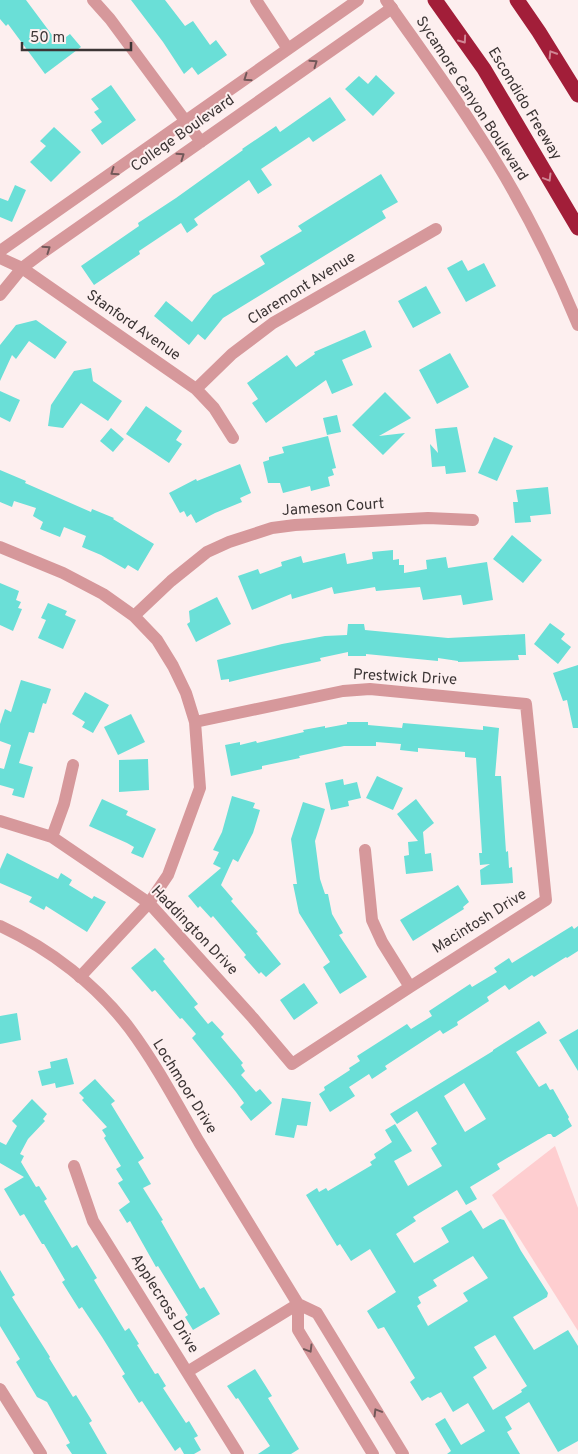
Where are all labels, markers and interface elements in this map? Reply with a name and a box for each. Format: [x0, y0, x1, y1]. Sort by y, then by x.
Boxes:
street label: Sycamore Canyon Boulevard [411, 13, 531, 185]
scale bar [22, 20, 131, 52]
text: 50 m [30, 29, 65, 48]
one-way arrow [457, 34, 466, 44]
street label: Escondido Freeway [483, 44, 565, 164]
one-way arrow [549, 50, 559, 59]
one-way arrow [308, 60, 318, 69]
one-way arrow [243, 72, 253, 81]
street label: College Boulevard [128, 91, 238, 177]
one-way arrow [175, 153, 184, 162]
one-way arrow [111, 166, 120, 174]
one-way arrow [542, 173, 552, 182]
one-way arrow [42, 246, 51, 255]
street label: Claremont Avenue [245, 248, 359, 330]
street label: Stanford Avenue [82, 286, 184, 366]
street label: Jameson Court [281, 495, 385, 521]
street label: Prestwick Drive [352, 666, 458, 690]
street label: Haddington Drive [146, 882, 242, 980]
street label: Macintosh Drive [429, 885, 531, 959]
street label: Lochmoor Drive [147, 1036, 221, 1138]
street label: Applecross Drive [126, 1251, 202, 1357]
one-way arrow [303, 1344, 313, 1353]
one-way arrow [374, 1409, 384, 1418]

